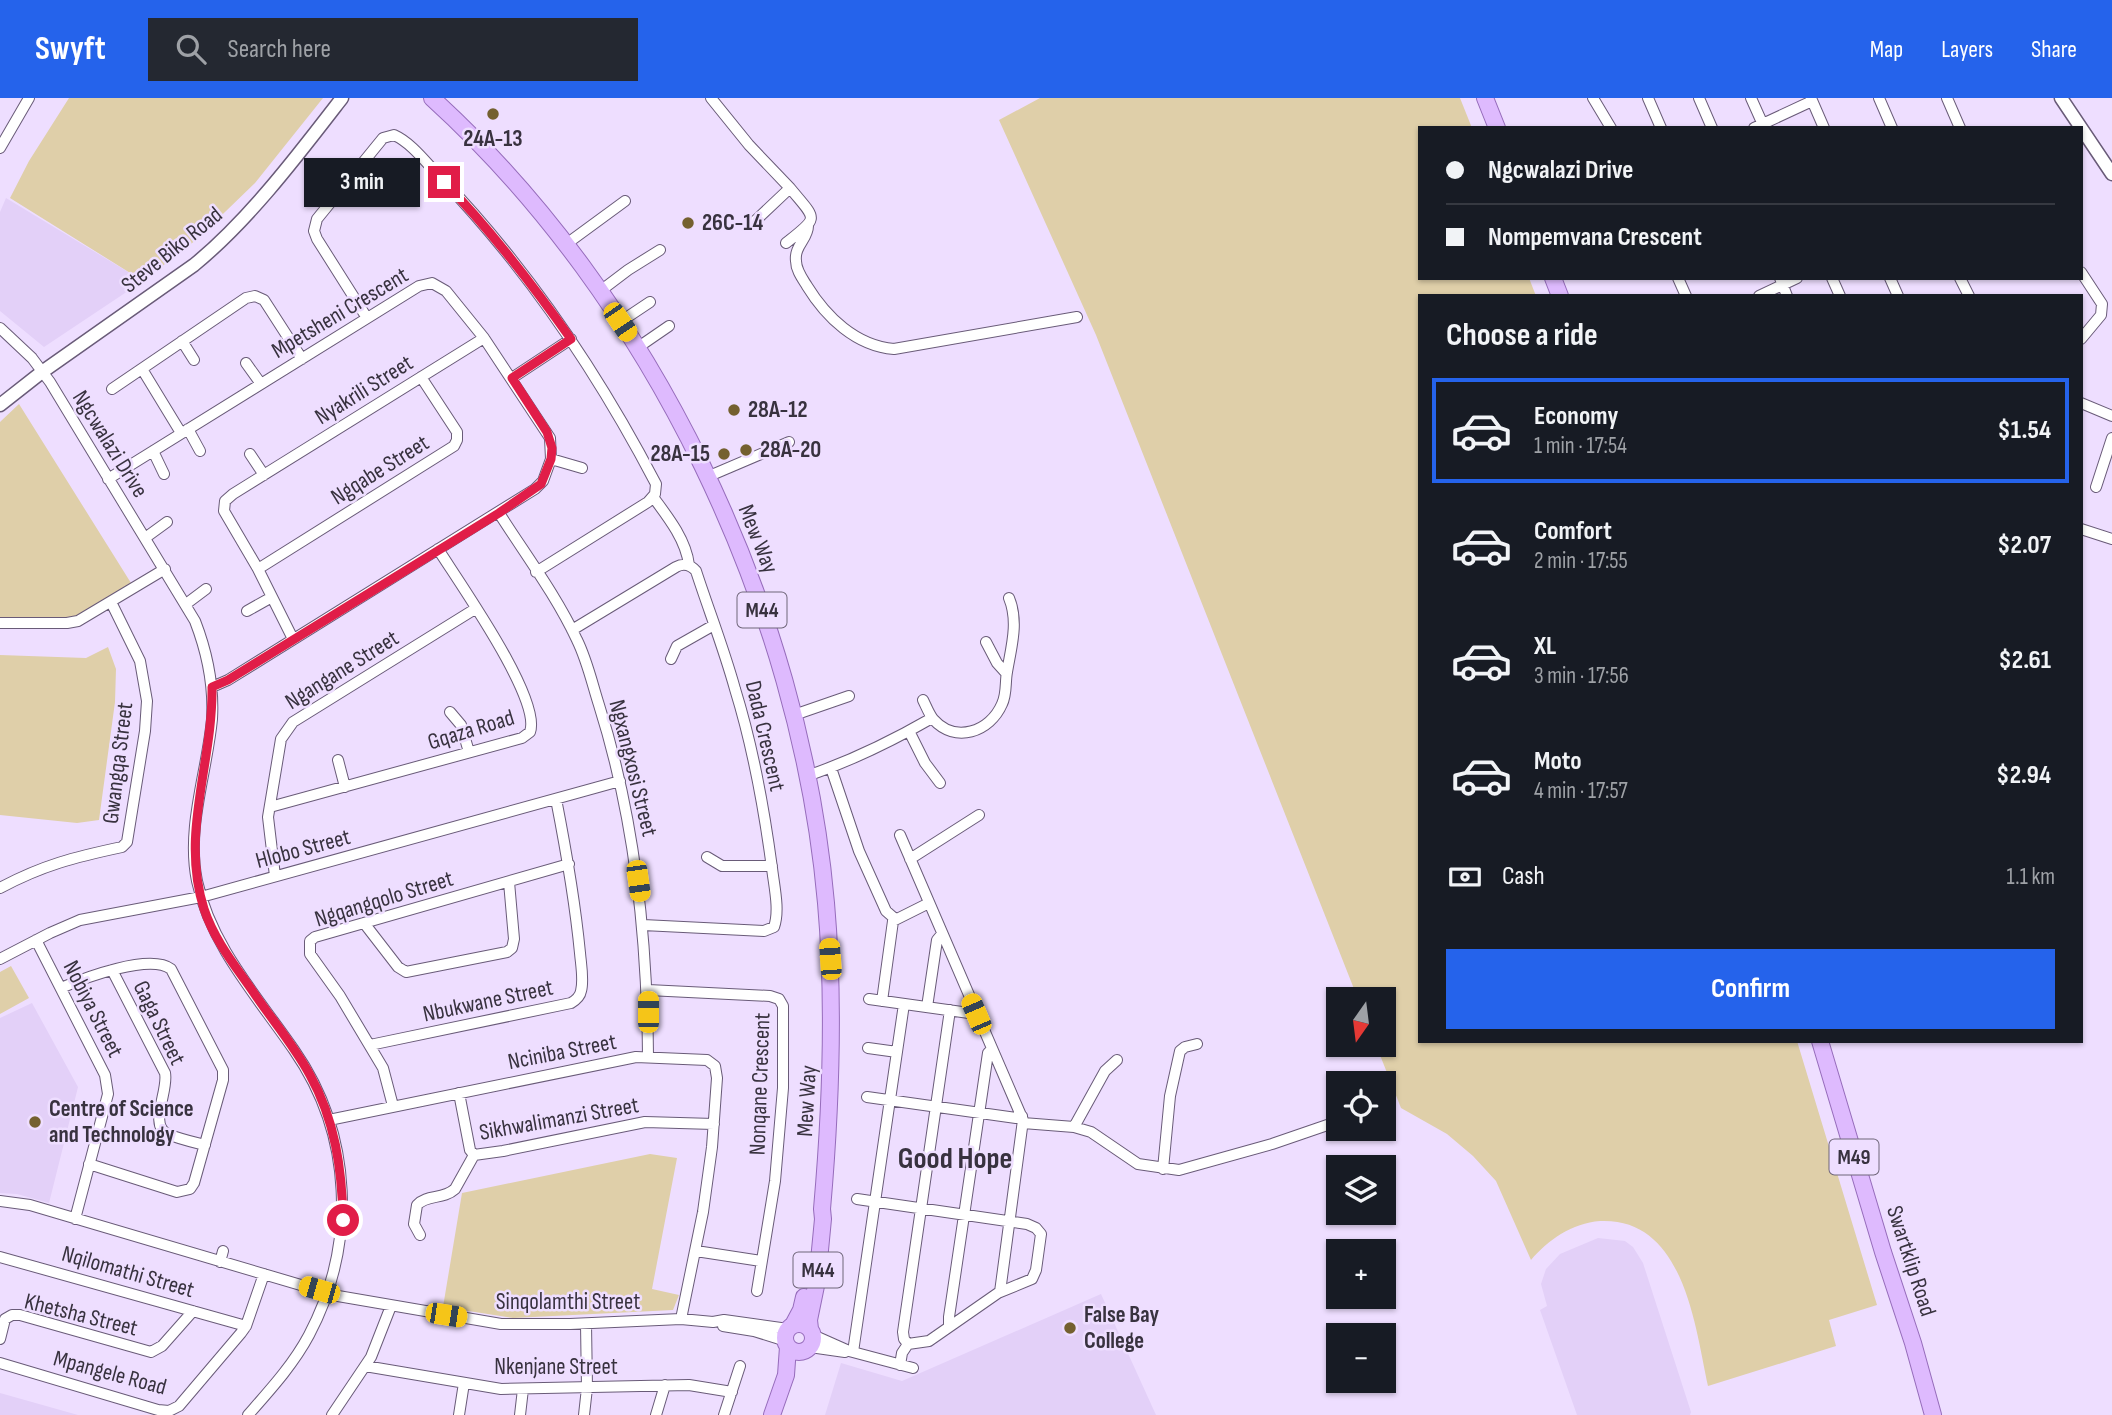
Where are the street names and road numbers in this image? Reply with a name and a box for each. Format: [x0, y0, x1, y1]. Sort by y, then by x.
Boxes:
street label: Steve Biko Road [116, 201, 228, 299]
street label: Mpetsheni Crescent [267, 261, 413, 365]
street label: Nyakrili Street [310, 349, 418, 431]
street label: Ngcwalazi Drive [66, 385, 154, 503]
street label: Ngqabe Street [326, 429, 434, 511]
street label: Mew Way [732, 501, 784, 577]
road number: M44 [738, 592, 786, 628]
street label: Ngangane Street [280, 624, 404, 716]
street label: Dada Crescent [739, 678, 791, 794]
street label: Ngxangxosi Street [603, 697, 663, 839]
street label: Gwangqa Street [97, 701, 139, 825]
street label: Gqaza Road [424, 704, 518, 756]
street label: Hlobo Street [253, 823, 353, 875]
street label: Ngqangqolo Street [311, 865, 457, 933]
street label: Nobiya Street [57, 956, 129, 1062]
street label: Nbukwane Street [420, 974, 556, 1028]
street label: Gaga Street [127, 976, 191, 1070]
street label: Nonqane Crescent [744, 1012, 776, 1156]
street label: Nciniba Street [505, 1028, 619, 1076]
street label: Mew Way [791, 1065, 823, 1137]
street label: Sikhwalimanzi Street [477, 1091, 641, 1147]
road number: M49 [1829, 1140, 1878, 1174]
street label: Swartklip Road [1880, 1202, 1942, 1320]
street label: Nqilomathi Street [59, 1240, 197, 1304]
road number: M44 [794, 1252, 842, 1288]
street label: Khetsha Street [22, 1287, 140, 1343]
street label: Sinqolamthi Street [496, 1288, 640, 1316]
street label: Mpangele Road [50, 1345, 170, 1401]
street label: Nkenjane Street [494, 1353, 618, 1381]

